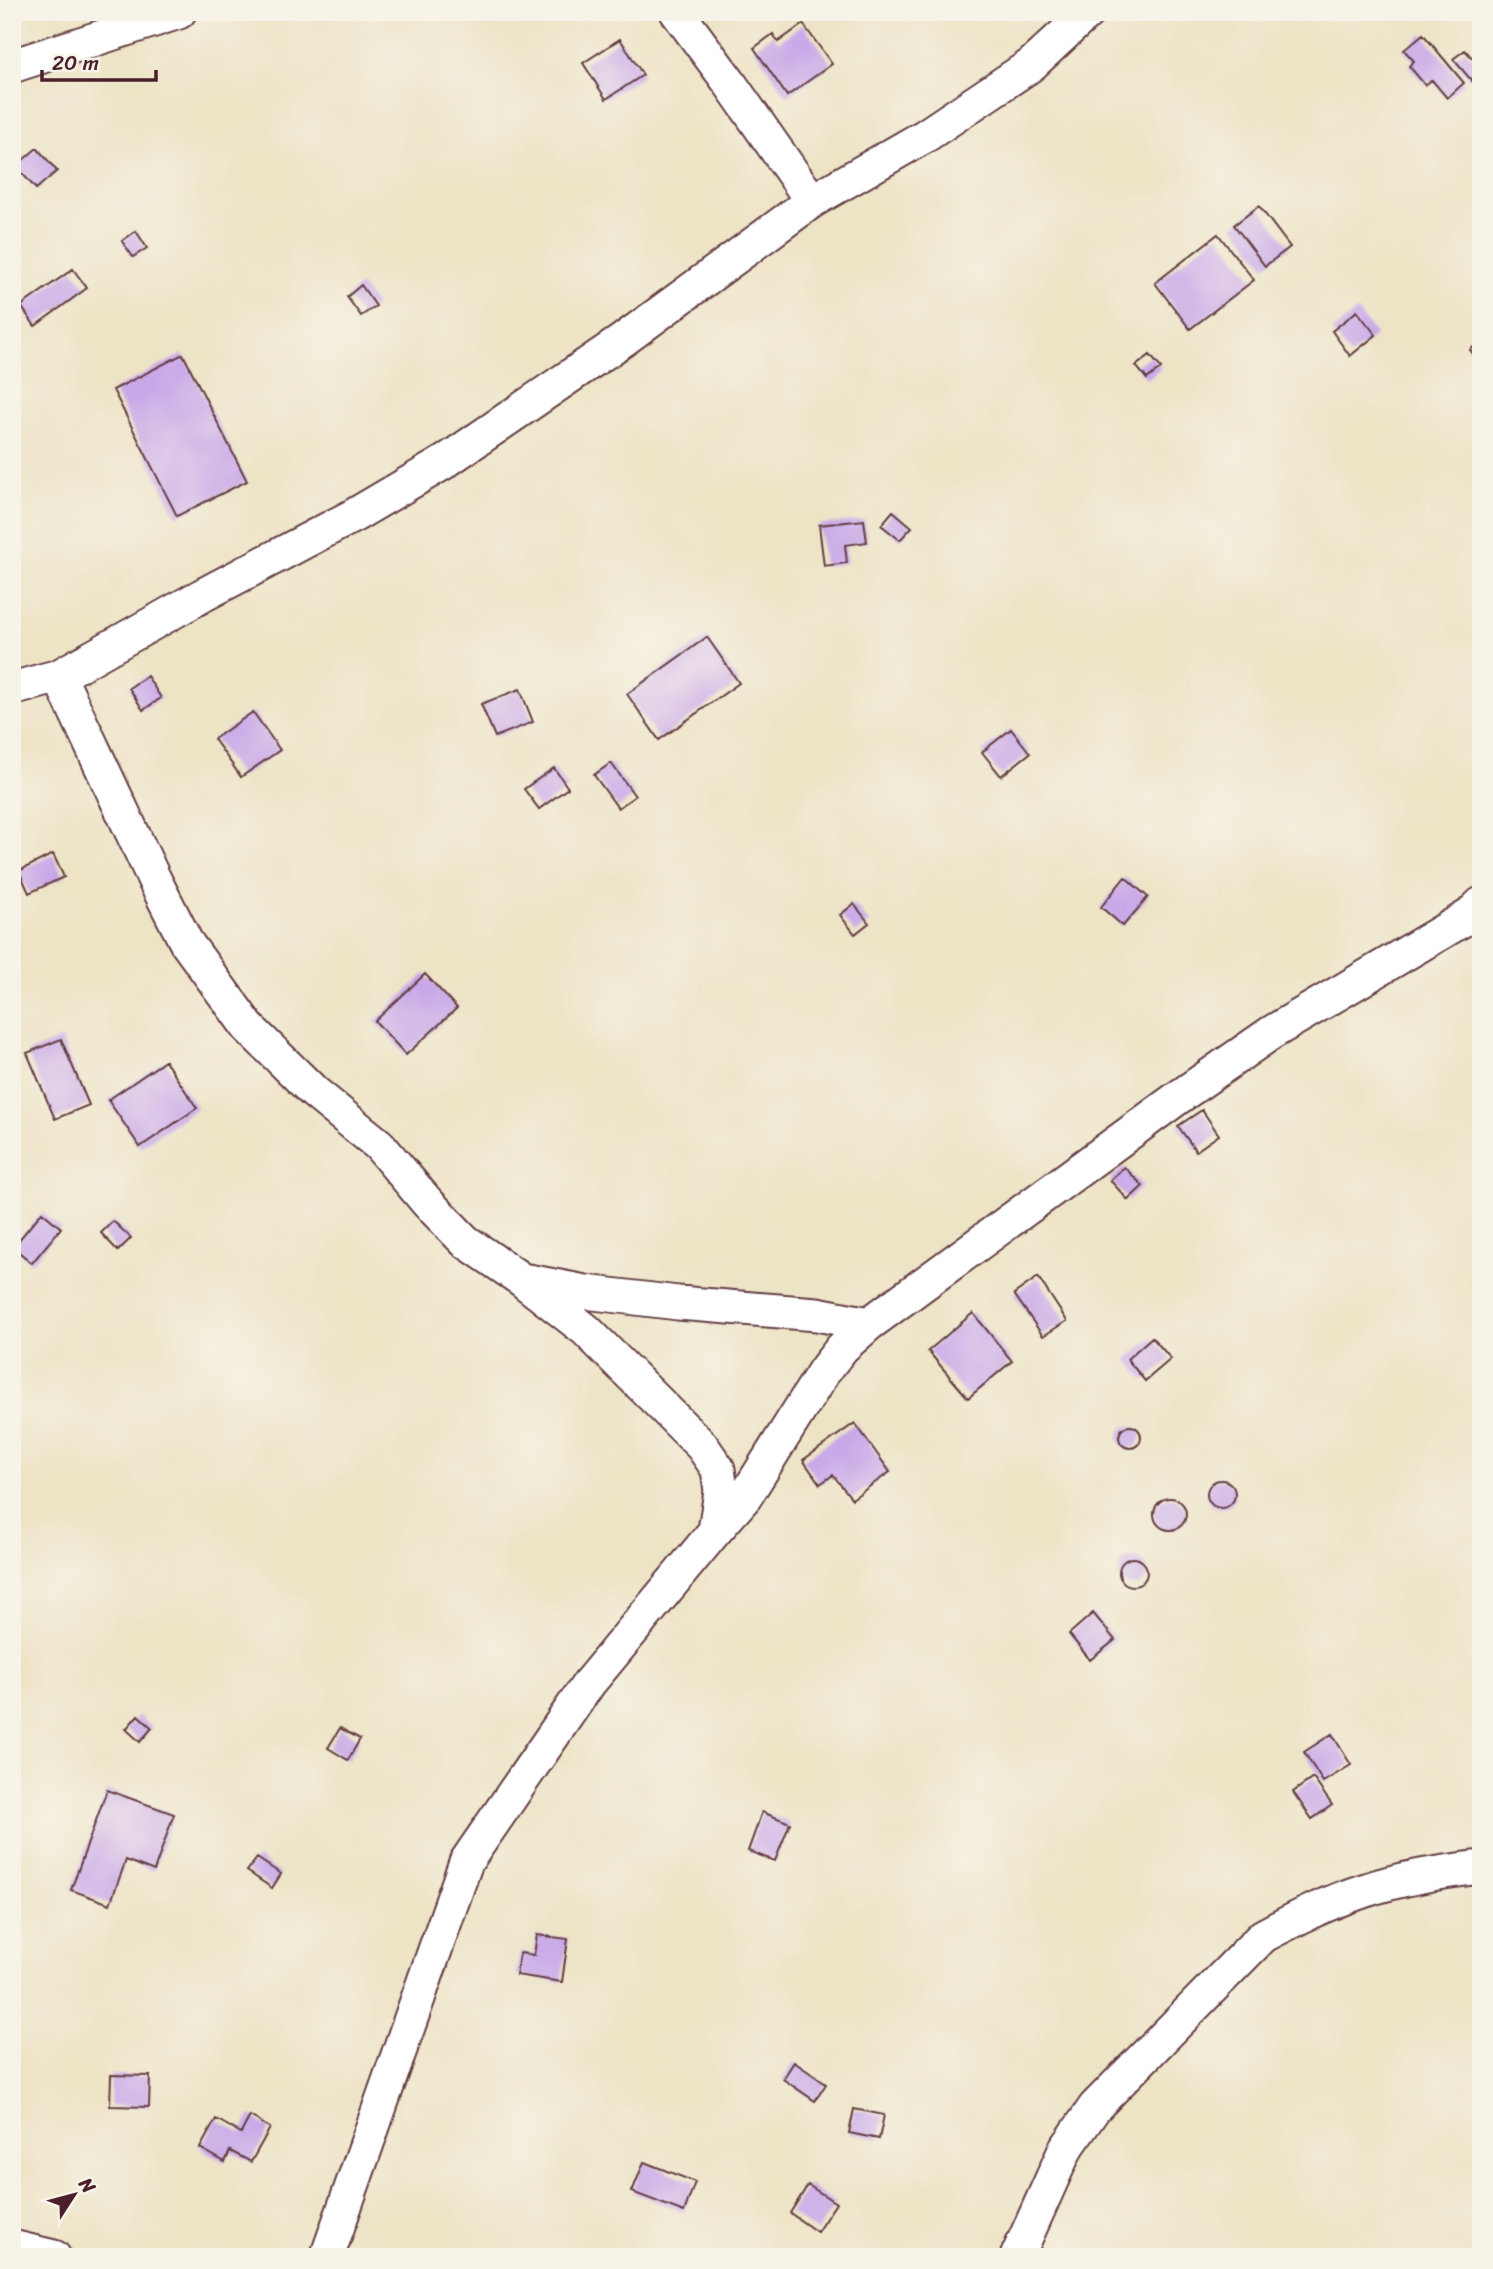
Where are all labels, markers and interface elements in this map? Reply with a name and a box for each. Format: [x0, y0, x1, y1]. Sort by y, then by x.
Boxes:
scale bar [42, 38, 156, 82]
text: 20 m [52, 44, 99, 82]
north arrow [38, 2160, 108, 2230]
text: N [70, 2169, 105, 2201]

